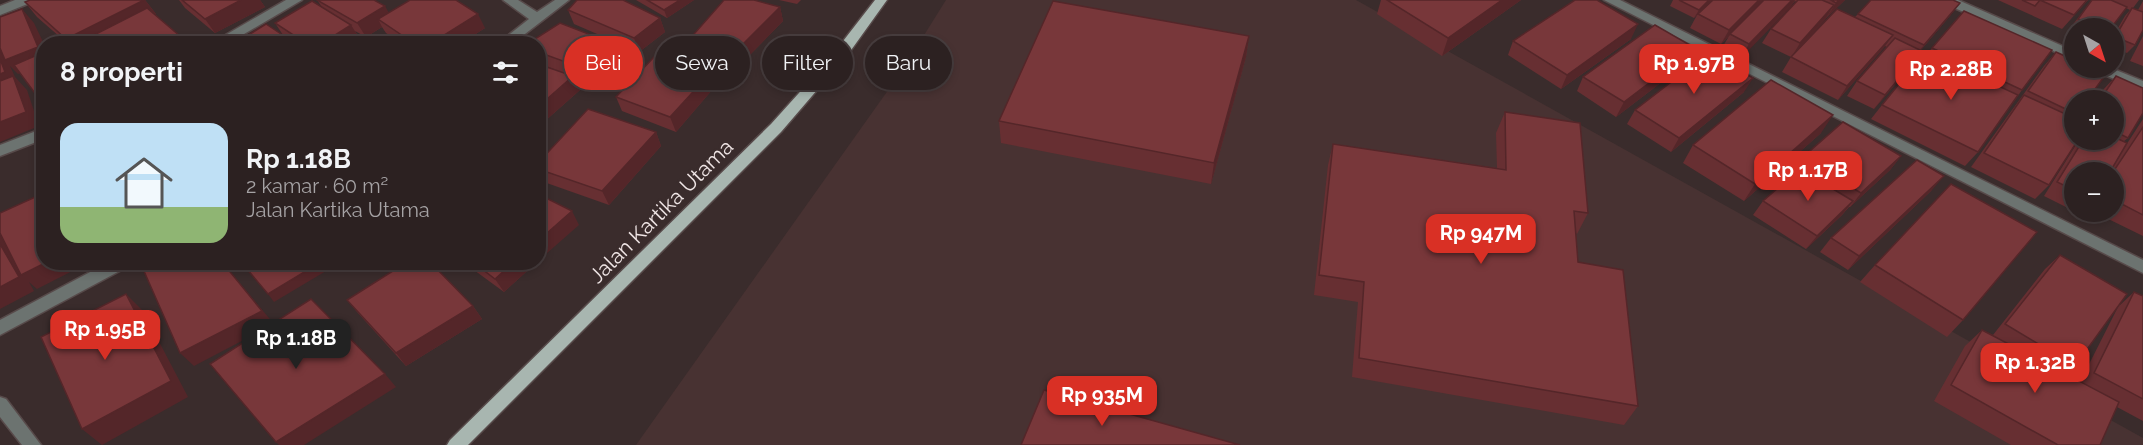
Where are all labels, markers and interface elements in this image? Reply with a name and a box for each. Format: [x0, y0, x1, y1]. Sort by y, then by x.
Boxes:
north arrow [2064, 18, 2124, 78]
map controls [2064, 18, 2124, 222]
chip: Beli [564, 36, 643, 90]
chip: Sewa [655, 36, 750, 90]
chip: Filter [762, 36, 853, 90]
chip: Baru [865, 36, 952, 90]
pin: Rp 1.97B [1632, 44, 1756, 95]
pin: Rp 2.28B [1889, 50, 2013, 101]
text: Rp 1.97B [1653, 51, 1735, 75]
icon: filters [489, 56, 522, 89]
text: 8 properti [60, 57, 183, 87]
text: Rp 2.28B [1909, 57, 1993, 81]
button: + [2064, 90, 2124, 150]
street label: Jalan Kartika Utama [584, 134, 738, 288]
text: Rp 1.18B [246, 144, 351, 174]
icon: home [108, 147, 180, 219]
pin: Rp 1.17B [1746, 151, 1870, 202]
text: Rp 1.17B [1768, 158, 1848, 182]
button: − [2064, 162, 2124, 222]
text: 2 kamar · 60 m² [246, 174, 388, 198]
text: Jalan Kartika Utama [246, 198, 430, 222]
pin: Rp 947M [1426, 214, 1536, 265]
text: Rp 947M [1440, 221, 1522, 245]
pin: Rp 1.95B [43, 310, 167, 361]
text: Rp 1.95B [64, 317, 146, 341]
pin: Rp 1.18B [234, 319, 358, 370]
text: Rp 1.18B [256, 326, 336, 350]
pin: Rp 1.32B [1973, 343, 2097, 394]
text: Rp 1.32B [1994, 350, 2076, 374]
pin: Rp 935M [1047, 376, 1157, 427]
text: Rp 935M [1061, 383, 1143, 407]

